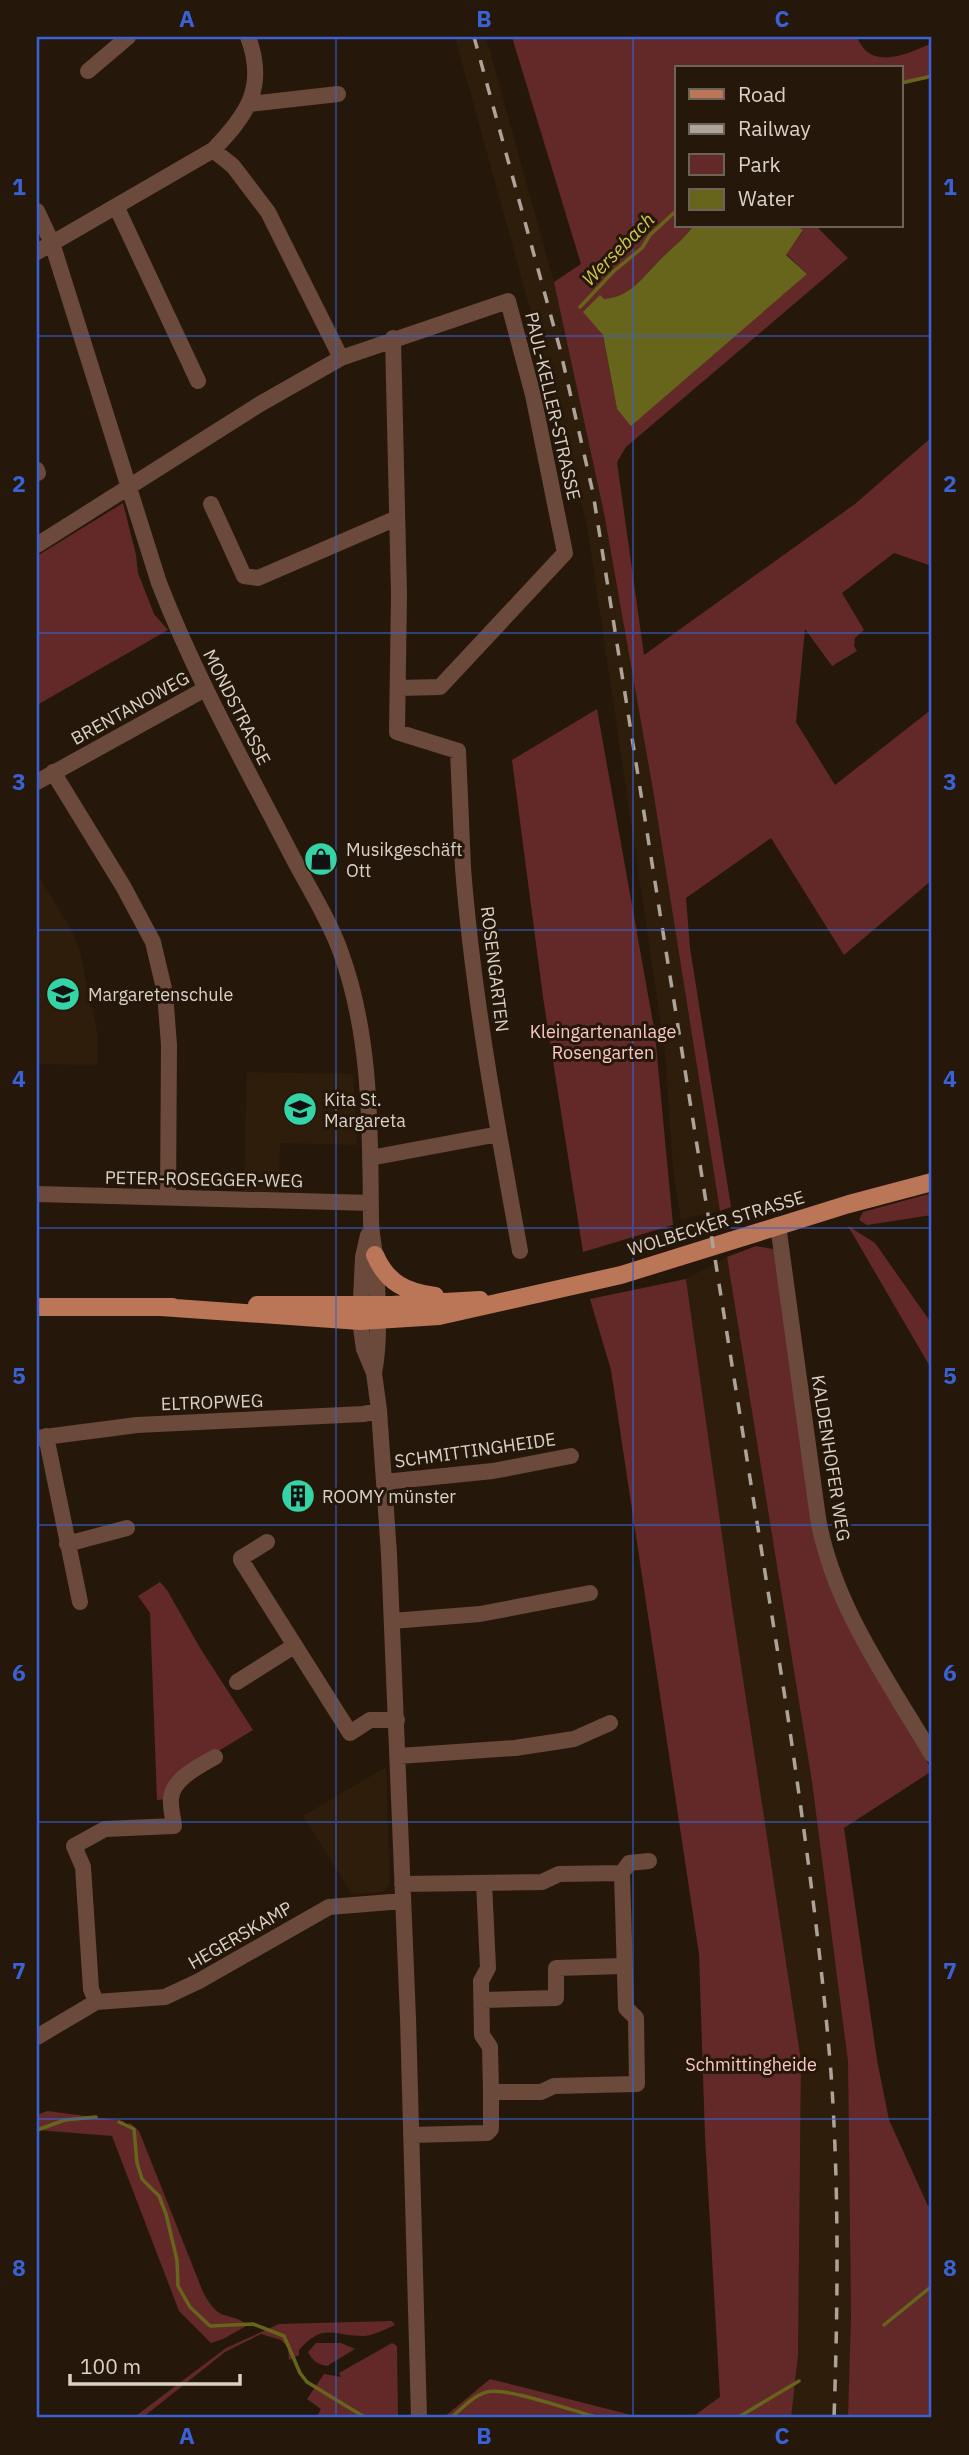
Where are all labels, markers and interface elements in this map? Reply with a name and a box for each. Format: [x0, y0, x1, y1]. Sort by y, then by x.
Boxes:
text: A [179, 3, 195, 33]
text: B [476, 3, 492, 33]
text: C [775, 3, 790, 33]
legend [675, 66, 902, 228]
text: Road [738, 80, 786, 108]
text: Railway [738, 114, 811, 142]
text: Park [738, 150, 781, 178]
text: 1 [12, 171, 26, 201]
text: 1 [943, 171, 957, 201]
text: Water [738, 184, 795, 212]
water label: Wersebach [577, 208, 659, 290]
street label: PAUL-KELLER-STRASSE [520, 310, 586, 502]
text: 2 [12, 468, 26, 498]
text: 2 [943, 468, 957, 498]
street label: MONDSTRASSE [198, 645, 276, 769]
street label: BRENTANOWEG [67, 666, 193, 750]
text: 3 [12, 766, 26, 796]
text: 3 [943, 766, 957, 796]
place label: Musikgeschäft Ott [346, 838, 463, 882]
shop icon: Musikgeschäft Ott [302, 840, 340, 878]
street label: ROSENGARTEN [476, 905, 514, 1033]
school or university icon: Margaretenschule [44, 975, 82, 1013]
place label: Margaretenschule [88, 983, 233, 1006]
park label: Kleingartenanlage Rosengarten [530, 1020, 676, 1064]
text: 4 [12, 1063, 26, 1093]
text: 4 [943, 1063, 957, 1093]
place label: Kita St. Margareta [324, 1088, 406, 1132]
school or university icon: Kita St. Margareta [281, 1090, 319, 1128]
street label: PETER-ROSEGGER-WEG [105, 1166, 303, 1192]
street label: WOLBECKER STRASSE [625, 1185, 807, 1261]
text: 5 [12, 1360, 26, 1390]
text: 5 [943, 1360, 957, 1390]
street label: KALDENHOFER WEG [806, 1373, 856, 1543]
street label: ELTROPWEG [160, 1389, 264, 1415]
street label: SCHMITTINGHEIDE [393, 1427, 557, 1473]
building icon: ROOMY münster [279, 1477, 317, 1515]
place label: ROOMY münster [322, 1485, 456, 1508]
text: 6 [12, 1657, 26, 1687]
text: 6 [943, 1657, 957, 1687]
street label: HEGERSKAMP [184, 1896, 296, 1974]
text: 7 [12, 1955, 26, 1985]
text: 7 [943, 1955, 957, 1985]
park label: Schmittingheide [685, 2053, 817, 2076]
text: 8 [12, 2252, 26, 2282]
text: 8 [943, 2252, 957, 2282]
scale bar [70, 2343, 240, 2387]
text: 100 m [80, 2352, 141, 2380]
text: A [179, 2420, 195, 2450]
text: B [476, 2420, 492, 2450]
text: C [775, 2420, 790, 2450]

